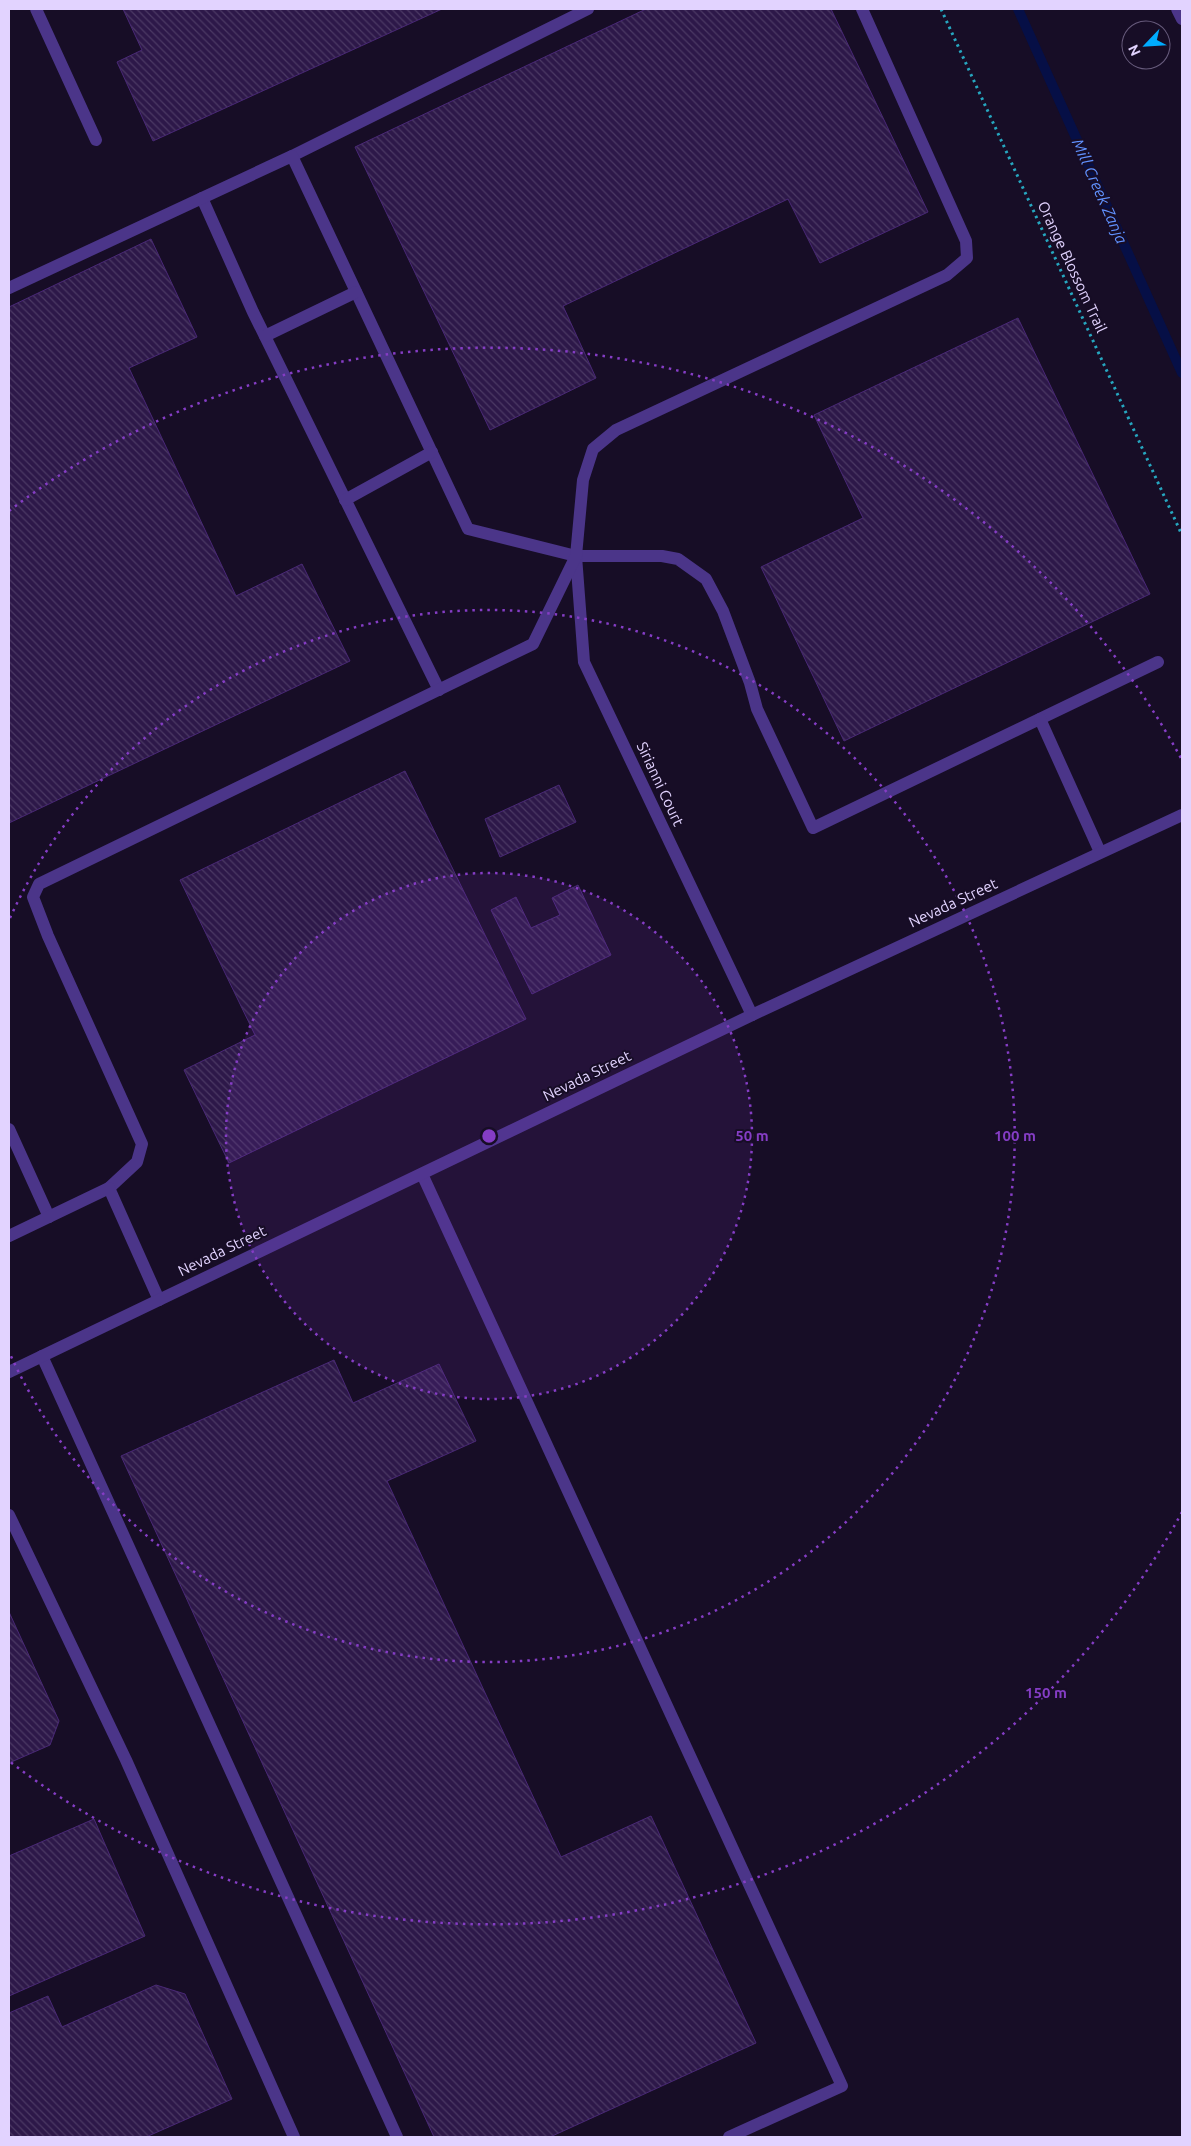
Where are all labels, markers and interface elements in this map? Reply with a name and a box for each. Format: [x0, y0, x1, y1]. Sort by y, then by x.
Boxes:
north arrow [1121, 20, 1171, 70]
text: N [1125, 42, 1144, 59]
water label: Mill Creek Zanja [1069, 136, 1131, 247]
street label: Orange Blossom Trail [1035, 198, 1110, 335]
street label: Sirianni Court [634, 739, 687, 829]
street label: Nevada Street [906, 875, 1000, 930]
street label: Nevada Street [540, 1047, 634, 1104]
centre of rings [480, 1127, 498, 1145]
text: 50 m [735, 1127, 769, 1144]
text: 100 m [994, 1127, 1036, 1144]
street label: Nevada Street [175, 1222, 269, 1279]
text: 150 m [1025, 1684, 1067, 1701]

